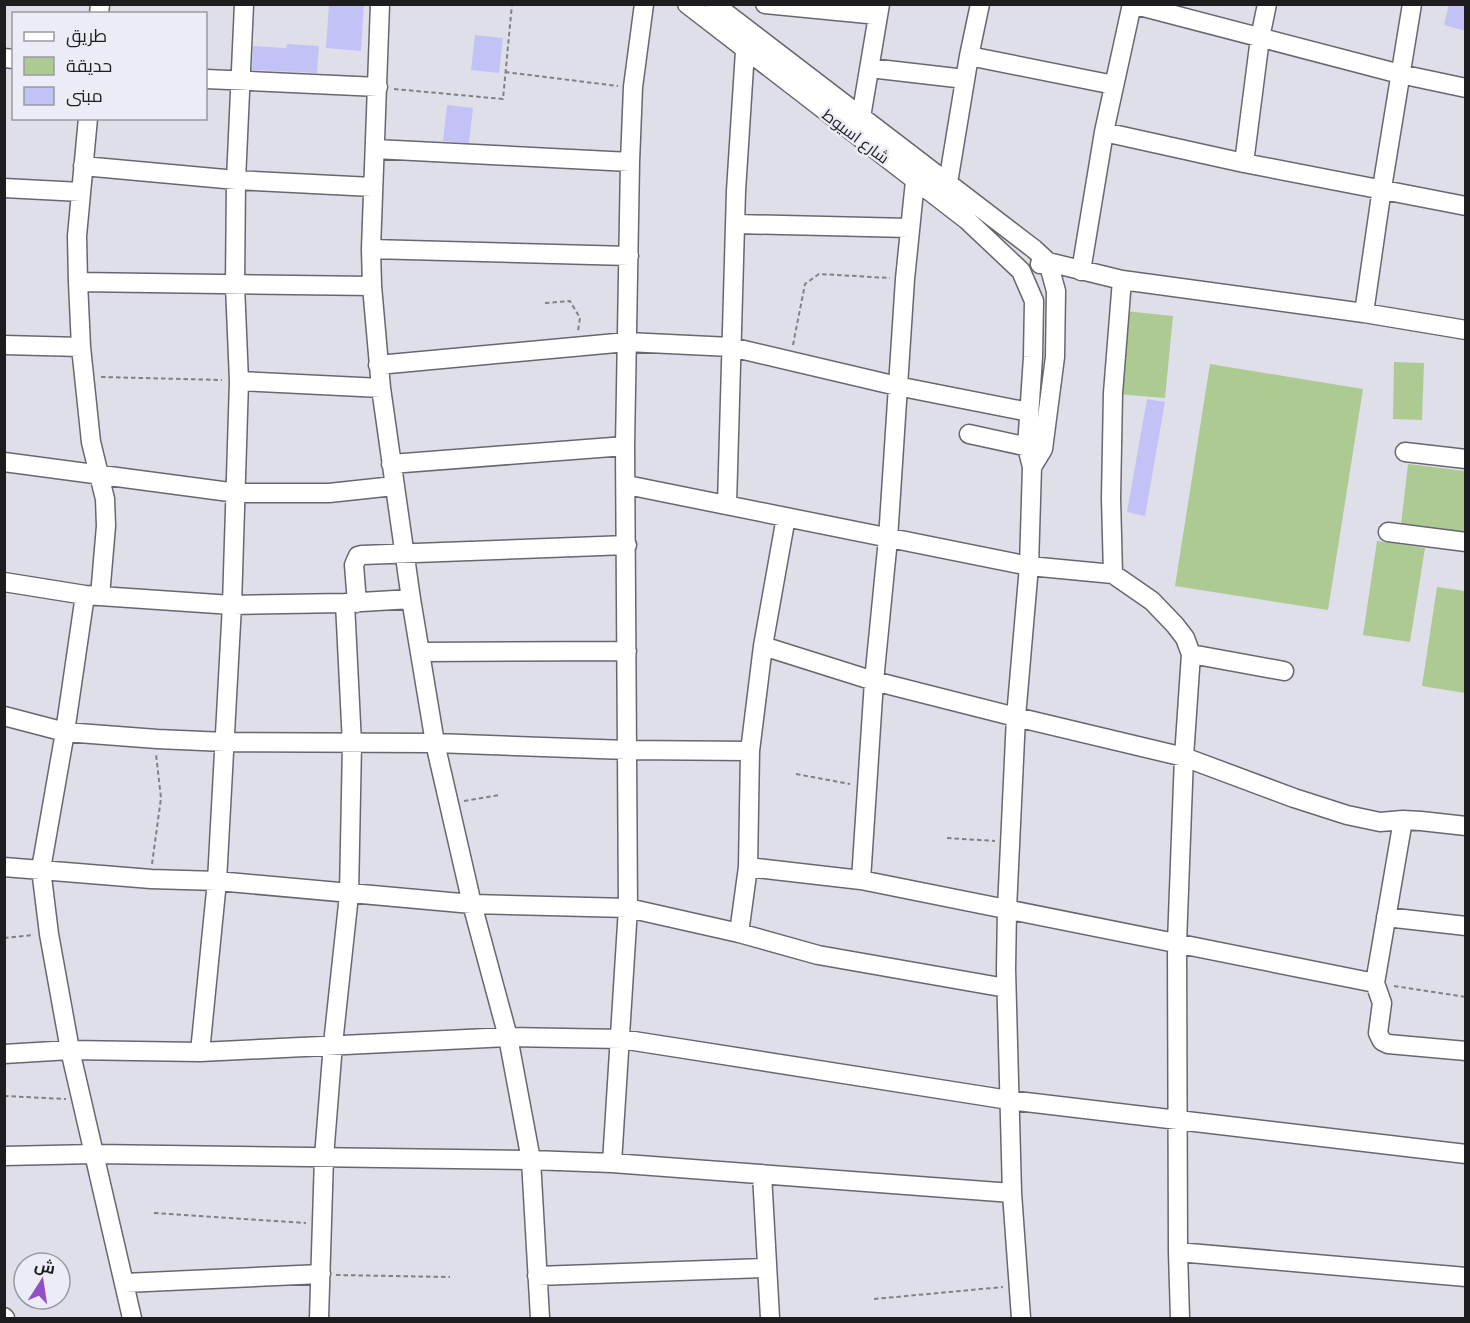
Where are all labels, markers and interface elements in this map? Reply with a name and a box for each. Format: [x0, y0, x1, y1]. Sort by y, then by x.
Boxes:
legend [12, 12, 207, 120]
text: طريق [66, 24, 107, 48]
text: حديقة [66, 54, 112, 78]
text: مبنى [66, 84, 103, 108]
street label: شارع اسيوط [817, 104, 893, 169]
north arrow [12, 1251, 72, 1311]
text: ش [33, 1254, 57, 1280]

